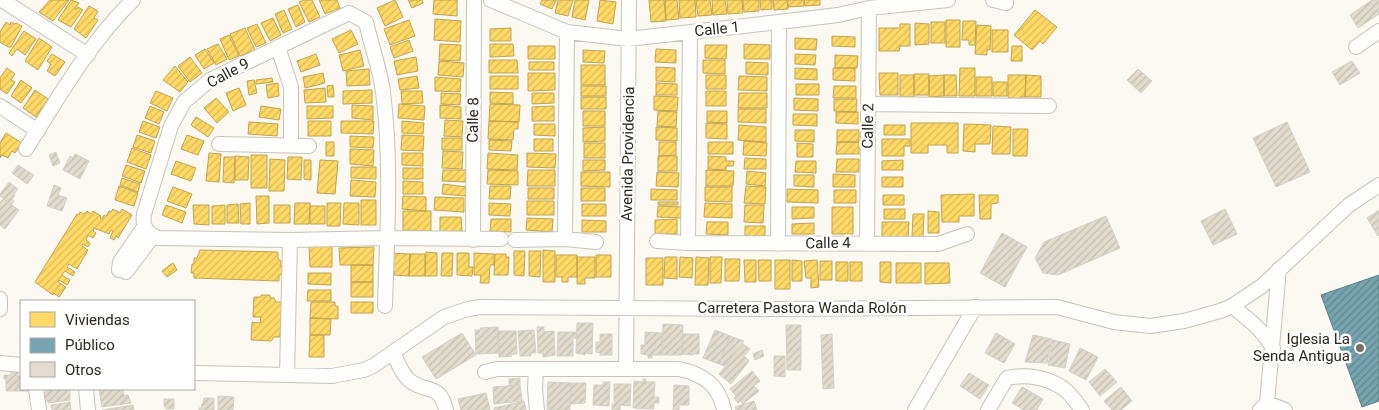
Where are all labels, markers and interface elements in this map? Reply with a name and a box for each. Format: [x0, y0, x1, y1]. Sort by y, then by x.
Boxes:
street label: Calle 1 [694, 18, 740, 40]
street label: Calle 9 [204, 54, 252, 92]
street label: Avenida Providencia [618, 86, 638, 222]
street label: Calle 8 [464, 97, 482, 143]
street label: Calle 2 [859, 103, 877, 149]
street label: Calle 4 [805, 234, 851, 252]
street label: Carretera Pastora Wanda Rolón [698, 299, 906, 317]
legend [20, 300, 195, 390]
text: Viviendas [65, 311, 130, 329]
place label: Iglesia La Senda Antigua [1253, 330, 1350, 365]
text: Público [65, 336, 115, 354]
marker: Iglesia La Senda Antigua [1354, 342, 1366, 354]
text: Otros [65, 361, 101, 379]

